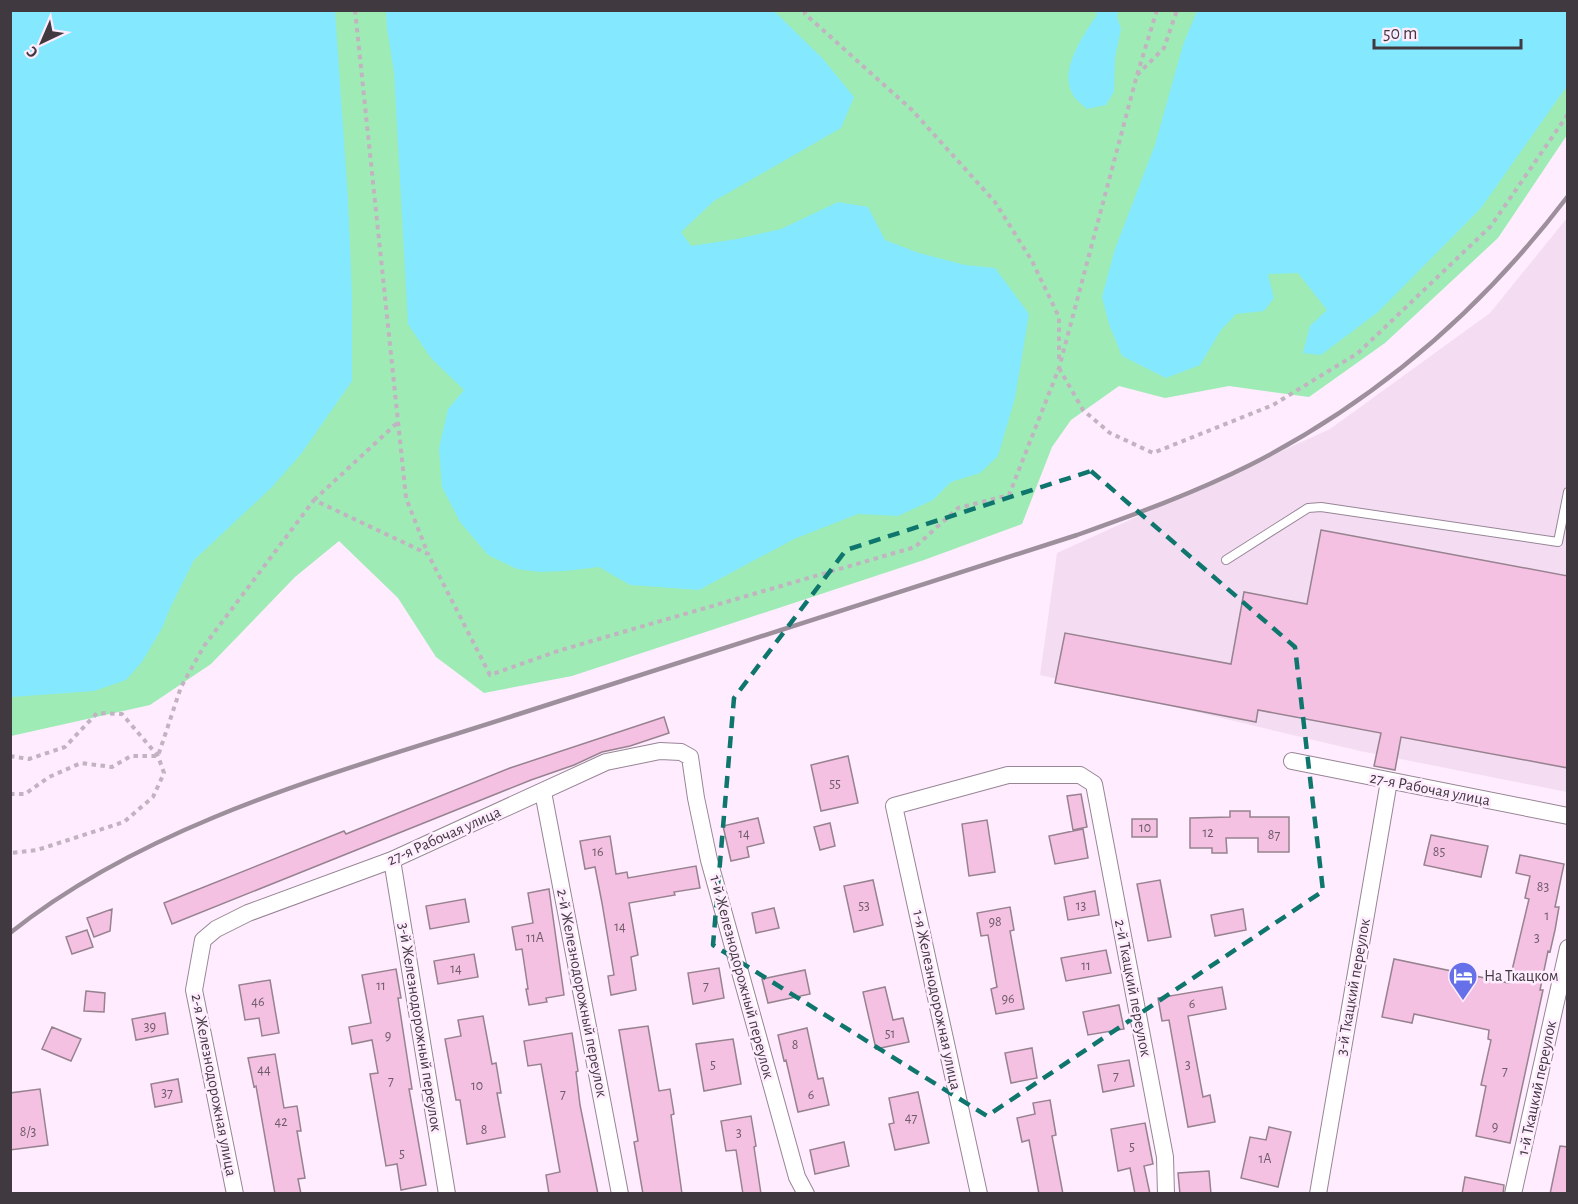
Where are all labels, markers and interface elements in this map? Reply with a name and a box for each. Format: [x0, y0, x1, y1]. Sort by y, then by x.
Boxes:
north arrow [12, 12, 72, 72]
scale bar [1374, 12, 1521, 50]
text: 50 m [1383, 25, 1417, 43]
text: С [23, 43, 41, 61]
street label: 27-я Рабочая улица [1368, 769, 1492, 810]
house number: 55 [829, 777, 841, 791]
street label: 27-я Рабочая улица [385, 804, 504, 869]
house number: 10 [1139, 821, 1151, 835]
house number: 12 [1202, 826, 1214, 840]
house number: 14 [738, 827, 750, 841]
house number: 87 [1268, 828, 1280, 842]
house number: 16 [592, 845, 604, 859]
house number: 85 [1433, 845, 1445, 859]
street label: 1-й Железнодорожный переулок [706, 874, 777, 1081]
house number: 83 [1537, 880, 1549, 894]
street label: 2-й Железнодорожный переулок [553, 888, 610, 1099]
house number: 53 [858, 899, 870, 913]
house number: 13 [1076, 899, 1087, 913]
street label: 1-я Железнодорожная улица [909, 909, 964, 1092]
house number: 1 [1545, 909, 1549, 923]
house number: 98 [988, 915, 1002, 929]
street label: 3-й Ткацкий переулок [1333, 917, 1374, 1057]
street label: 2-й Ткацкий переулок [1111, 918, 1154, 1059]
house number: 14 [614, 920, 626, 934]
street label: 3-й Железнодорожный переулок [395, 922, 445, 1133]
house number: 11А [526, 931, 544, 945]
house number: 3 [1534, 931, 1540, 945]
house number: 11 [1081, 959, 1091, 973]
hotel icon: На Ткацком [1447, 960, 1479, 1002]
house number: 14 [450, 962, 462, 976]
place label: На Ткацком [1484, 968, 1559, 984]
house number: 11 [376, 979, 386, 993]
house number: 7 [703, 979, 709, 993]
house number: 96 [1001, 992, 1015, 1006]
street label: 2-я Железнодорожная улица [188, 993, 240, 1178]
house number: 46 [251, 995, 265, 1009]
house number: 6 [1189, 997, 1195, 1011]
street label: 1-й Ткацкий переулок [1515, 1018, 1560, 1157]
house number: 39 [144, 1020, 156, 1034]
house number: 51 [885, 1027, 895, 1041]
house number: 9 [385, 1029, 391, 1043]
house number: 8 [792, 1038, 798, 1052]
house number: 5 [710, 1058, 716, 1072]
house number: 3 [1185, 1058, 1191, 1072]
house number: 44 [257, 1063, 271, 1077]
house number: 7 [1502, 1064, 1508, 1078]
house number: 7 [1113, 1069, 1119, 1083]
house number: 7 [388, 1074, 394, 1088]
house number: 10 [471, 1079, 483, 1093]
house number: 37 [161, 1086, 173, 1100]
house number: 7 [560, 1087, 566, 1101]
house number: 6 [808, 1088, 814, 1102]
house number: 47 [905, 1111, 917, 1125]
house number: 42 [274, 1115, 288, 1129]
house number: 9 [1492, 1120, 1498, 1134]
house number: 8 [481, 1123, 487, 1137]
house number: 8/3 [20, 1125, 36, 1139]
house number: 3 [736, 1126, 742, 1140]
house number: 5 [1129, 1140, 1135, 1154]
house number: 5 [399, 1147, 405, 1161]
house number: 1А [1258, 1152, 1272, 1166]

